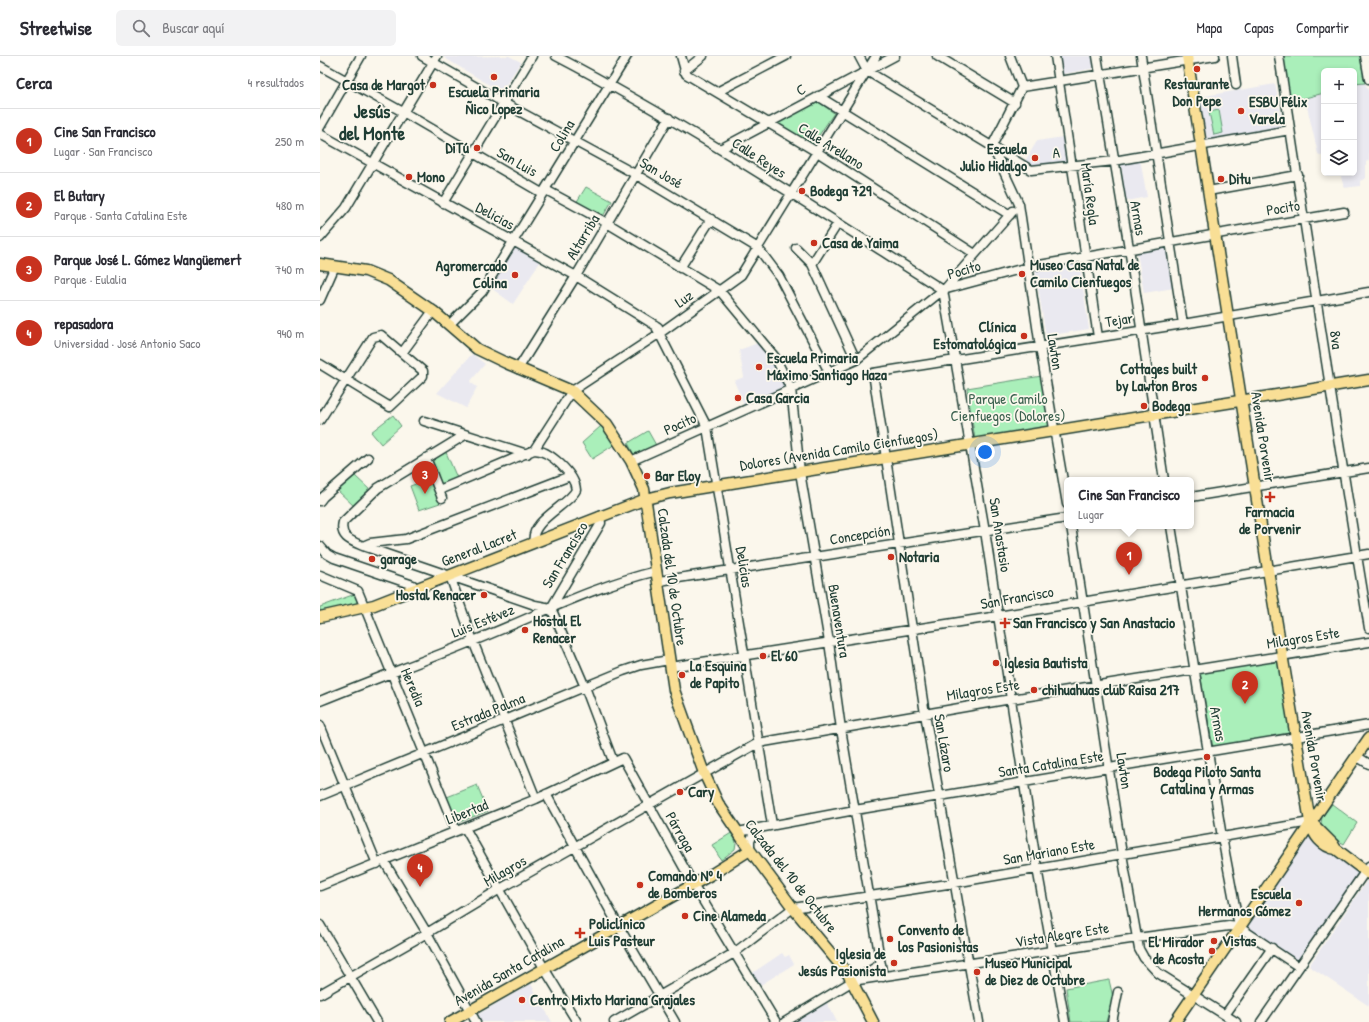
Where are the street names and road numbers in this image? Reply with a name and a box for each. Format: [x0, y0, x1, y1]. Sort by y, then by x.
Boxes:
street label: C [792, 78, 809, 101]
street label: Colina [544, 116, 579, 156]
street label: Calle Arellano [794, 117, 868, 174]
street label: Calle Reyes [728, 132, 791, 183]
street label: San Luis [493, 142, 542, 182]
street label: A [1051, 142, 1061, 163]
street label: San José [636, 152, 687, 193]
street label: María Regla [1076, 161, 1105, 226]
street label: Pocito [1265, 195, 1301, 221]
street label: Delicias [472, 197, 519, 235]
street label: Armas [1125, 199, 1152, 237]
street label: Altarriba [561, 210, 604, 263]
street label: Pocito [945, 255, 983, 284]
street label: Luz [670, 284, 698, 312]
street label: Tejar [1103, 307, 1135, 332]
street label: 8va [1325, 329, 1348, 351]
street label: Lawton [1042, 332, 1069, 372]
street label: Avenida Porvenir [1246, 390, 1281, 484]
street label: Pocito [660, 407, 699, 440]
street label: Dolores (Avenida Camilo Cienfuegos) [738, 423, 940, 476]
street label: San Anastasio [984, 496, 1017, 574]
street label: Calzada del 10 de Octubre [652, 507, 693, 647]
street label: San Francisco [537, 518, 593, 592]
street label: Concepción [828, 519, 892, 550]
street label: General Lacret [438, 523, 520, 572]
street label: Delicias [731, 545, 758, 589]
street label: San Francisco [979, 581, 1055, 614]
street label: Buenaventura [823, 583, 856, 659]
street label: Luis Estévez [448, 598, 518, 643]
street label: Milagros Este [1265, 621, 1341, 654]
street label: Heredia [396, 664, 431, 709]
street label: Milagros Este [945, 673, 1021, 706]
street label: Estrada Palma [448, 687, 528, 736]
street label: Armas [1205, 705, 1232, 743]
street label: Avenida Porvenir [1296, 709, 1333, 803]
street label: San Lázaro [929, 712, 960, 774]
street label: Santa Catalina Este [997, 745, 1105, 782]
street label: Lawton [1111, 751, 1138, 791]
street label: Libertad [443, 794, 491, 829]
street label: Párraga [661, 808, 700, 856]
street label: Calzada del 10 de Octubre [740, 814, 842, 937]
street label: San Mariano Este [1001, 833, 1096, 870]
street label: Milagros [479, 850, 530, 891]
street label: Vista Alegre Este [1013, 917, 1110, 952]
street label: Avenida Santa Catalina [450, 930, 568, 1011]

